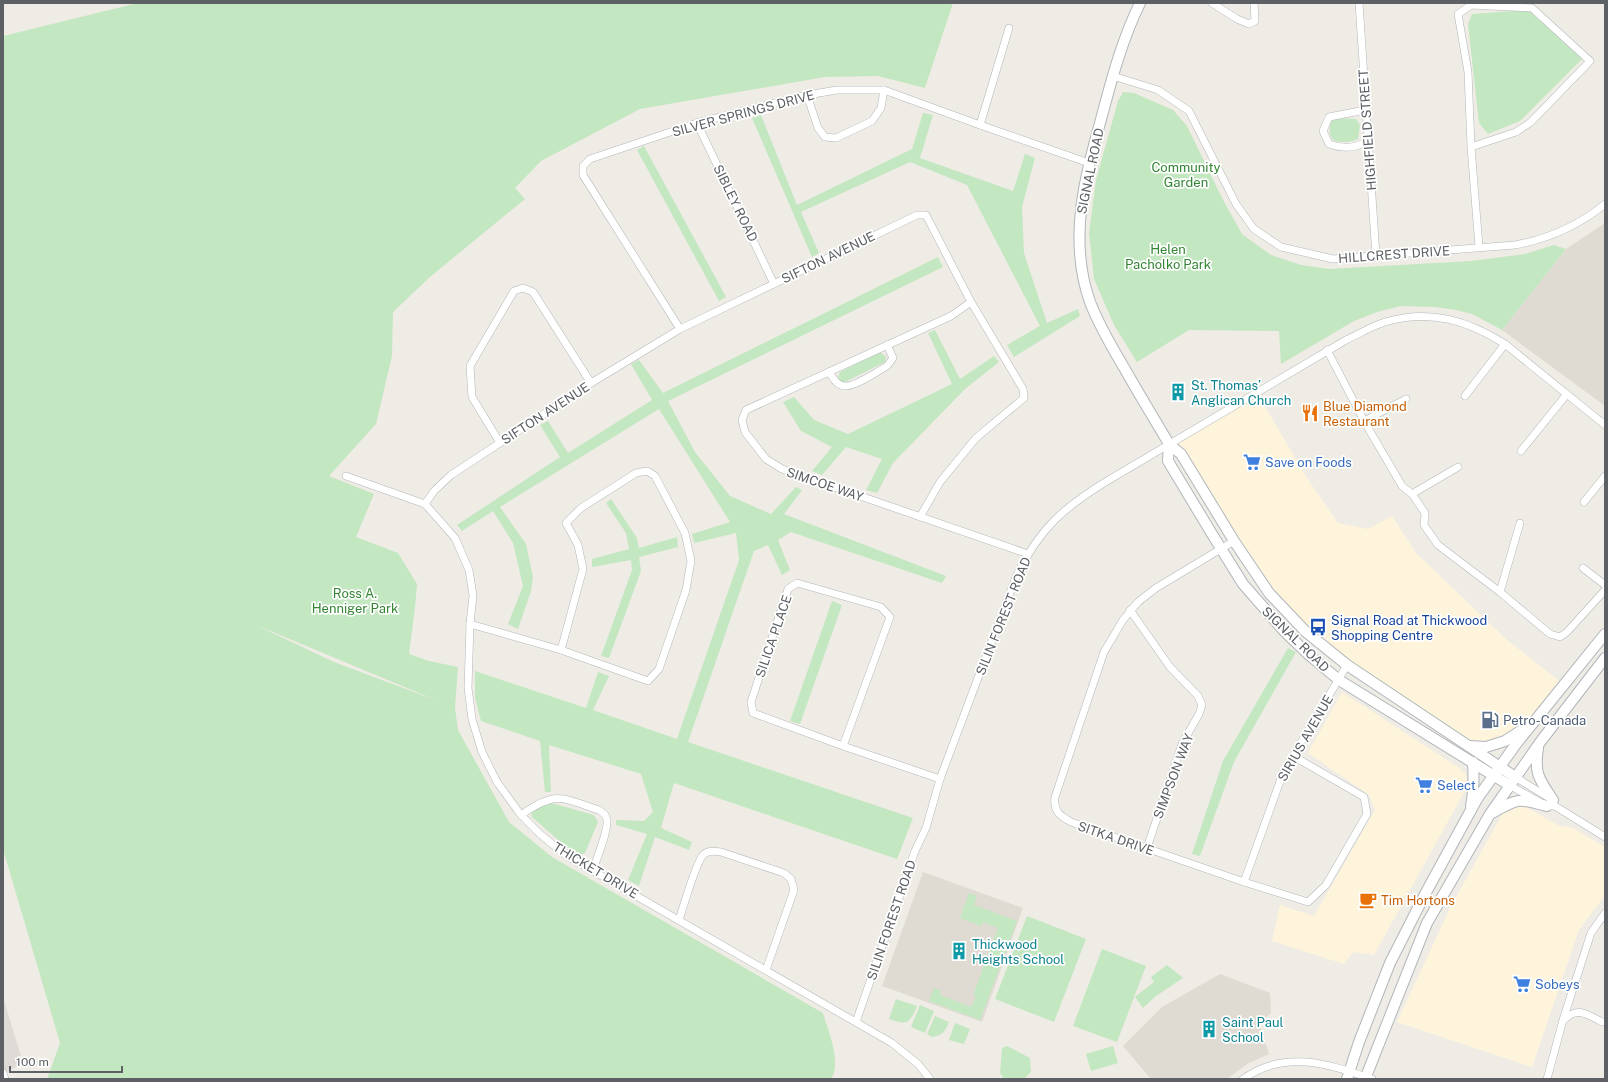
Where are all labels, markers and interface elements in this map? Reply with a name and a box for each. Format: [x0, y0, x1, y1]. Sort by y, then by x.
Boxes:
street label: HIGHFIELD STREET [1356, 69, 1379, 191]
street label: SILVER SPRINGS DRIVE [670, 87, 816, 140]
street label: SIGNAL ROAD [1074, 127, 1107, 215]
park label: Community Garden [1151, 160, 1221, 190]
street label: SIBLEY ROAD [710, 162, 761, 244]
street label: SIFTON AVENUE [779, 228, 877, 287]
park label: Helen Pacholko Park [1125, 242, 1211, 272]
street label: HILLCREST DRIVE [1338, 243, 1450, 266]
place label: St. Thomas’ Anglican Church [1191, 378, 1291, 408]
street label: SIFTON AVENUE [498, 379, 592, 448]
building icon: St. Thomas’ Anglican Church [1168, 382, 1188, 402]
place label: Blue Diamond Restaurant [1323, 399, 1407, 429]
restaurant icon: Blue Diamond Restaurant [1300, 403, 1320, 423]
supermarket icon: Save on Foods [1242, 452, 1262, 472]
place label: Save on Foods [1265, 455, 1352, 470]
street label: SIMCOE WAY [784, 464, 865, 505]
street label: SILIN FOREST ROAD [973, 555, 1034, 677]
park label: Ross A. Henniger Park [312, 586, 398, 616]
street label: SILICA PLACE [752, 593, 795, 679]
street label: SIGNAL ROAD [1259, 604, 1332, 675]
place label: Signal Road at Thickwood Shopping Centre [1331, 613, 1487, 643]
bus stop icon: Signal Road at Thickwood Shopping Centre [1308, 617, 1328, 637]
street label: SIRIUS AVENUE [1275, 692, 1336, 784]
fuel station icon: Petro-Canada [1480, 710, 1500, 730]
place label: Petro-Canada [1503, 713, 1586, 728]
street label: SIMPSON WAY [1150, 731, 1197, 821]
supermarket icon: Select [1414, 775, 1434, 795]
place label: Select [1437, 778, 1476, 793]
street label: SITKA DRIVE [1076, 818, 1156, 859]
street label: THICKET DRIVE [550, 839, 641, 902]
street label: SILIN FOREST ROAD [864, 858, 919, 982]
cafe icon: Tim Hortons [1358, 890, 1378, 910]
place label: Tim Hortons [1381, 893, 1455, 908]
place label: Thickwood Heights School [972, 937, 1064, 967]
building icon: Thickwood Heights School [949, 941, 969, 961]
supermarket icon: Sobeys [1512, 974, 1532, 994]
place label: Sobeys [1535, 977, 1580, 992]
place label: Saint Paul School [1222, 1015, 1284, 1045]
building icon: Saint Paul School [1199, 1019, 1219, 1039]
scale bar [10, 1048, 122, 1074]
text: 100 m [16, 1055, 49, 1069]

